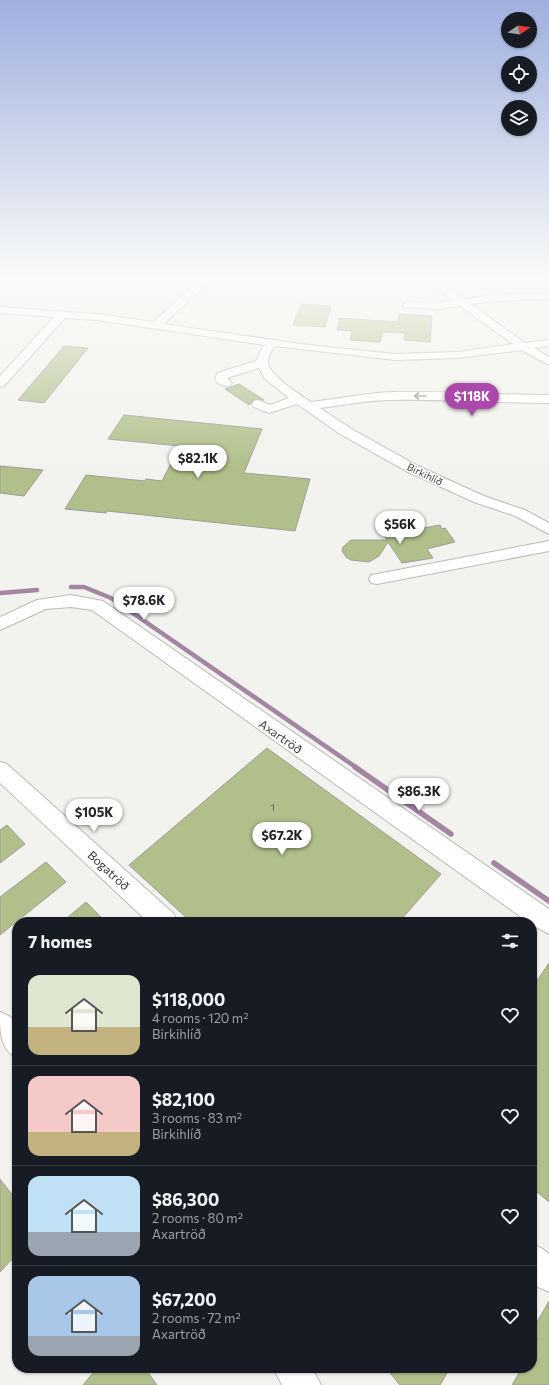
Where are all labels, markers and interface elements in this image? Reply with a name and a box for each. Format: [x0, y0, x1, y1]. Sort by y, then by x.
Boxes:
north arrow [501, 12, 537, 48]
map controls [501, 12, 537, 136]
button: locate [501, 56, 537, 92]
button: layers [501, 100, 537, 136]
pin: $118K [444, 383, 500, 417]
text: $118K [454, 388, 490, 404]
one-way arrow [414, 392, 427, 400]
pin: $82.1K [165, 445, 231, 479]
text: $82.1K [178, 450, 218, 466]
street label: Birkihlíð [405, 460, 445, 488]
pin: $56K [376, 511, 424, 545]
text: $56K [384, 516, 416, 532]
pin: $78.6K [111, 587, 177, 621]
text: $78.6K [123, 592, 165, 608]
street label: Axartröð [257, 716, 305, 756]
pin: $86.3K [386, 778, 452, 812]
text: $86.3K [397, 783, 441, 799]
pin: $105K [66, 799, 122, 833]
house number: 1 [271, 801, 275, 813]
text: $105K [75, 804, 113, 820]
pin: $67.2K [249, 822, 315, 856]
text: $67.2K [261, 827, 303, 843]
street label: Bogatröð [85, 847, 133, 893]
icon: filters [499, 930, 521, 952]
text: 7 homes [28, 931, 92, 952]
text: $118,000 [152, 989, 225, 1010]
icon: home [60, 991, 108, 1039]
icon: heart [499, 1004, 521, 1026]
text: 4 rooms · 120 m² [152, 1010, 248, 1026]
text: Birkihlíð [152, 1026, 201, 1042]
text: $82,100 [152, 1089, 215, 1110]
icon: home [60, 1092, 108, 1140]
icon: heart [499, 1105, 521, 1127]
text: 3 rooms · 83 m² [152, 1110, 242, 1126]
text: Birkihlíð [152, 1126, 201, 1142]
text: $86,300 [152, 1189, 219, 1210]
icon: home [60, 1192, 108, 1240]
icon: heart [499, 1205, 521, 1227]
text: 2 rooms · 80 m² [152, 1210, 243, 1226]
text: Axartröð [152, 1226, 206, 1242]
text: $67,200 [152, 1289, 217, 1310]
icon: home [60, 1292, 108, 1340]
icon: heart [499, 1305, 521, 1327]
text: 2 rooms · 72 m² [152, 1310, 241, 1326]
text: Axartröð [152, 1326, 206, 1342]

